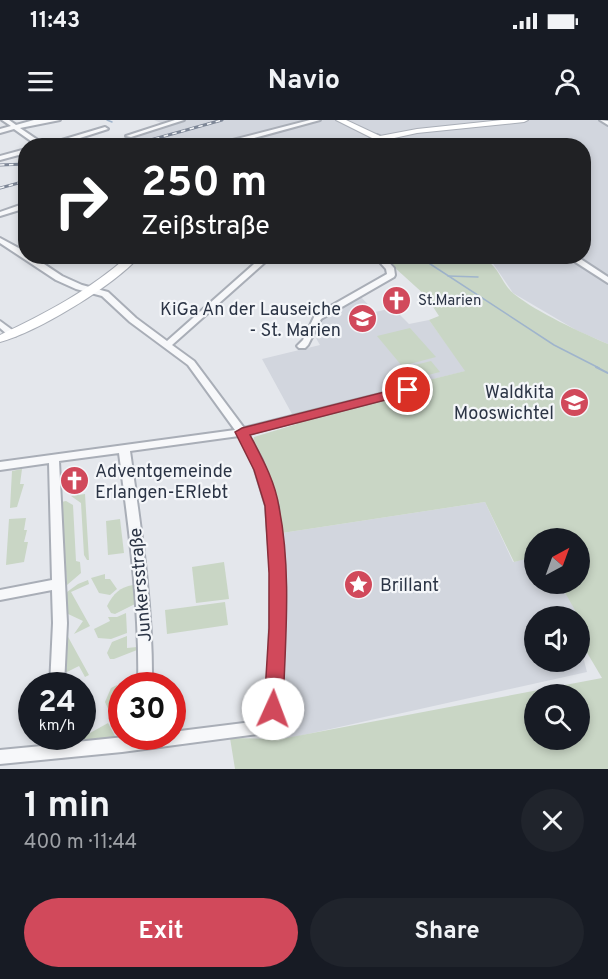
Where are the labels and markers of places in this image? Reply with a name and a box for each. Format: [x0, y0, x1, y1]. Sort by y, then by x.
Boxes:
church icon: St.Marien [381, 284, 413, 316]
place label: St.Marien [418, 292, 482, 311]
place label: KiGa An der Lauseiche - St. Marien [160, 299, 341, 343]
school or university icon: KiGa An der Lauseiche - St. Marien [346, 303, 378, 335]
pin [382, 364, 433, 415]
place label: Waldkita Mooswichtel [454, 382, 554, 426]
school or university icon: Waldkita Mooswichtel [559, 386, 591, 418]
place label: Adventgemeinde Erlangen-ERlebt [95, 461, 233, 505]
church icon: Adventgemeinde Erlangen-ERlebt [58, 465, 90, 497]
place icon: Brillant [343, 569, 375, 601]
place label: Brillant [380, 575, 439, 598]

